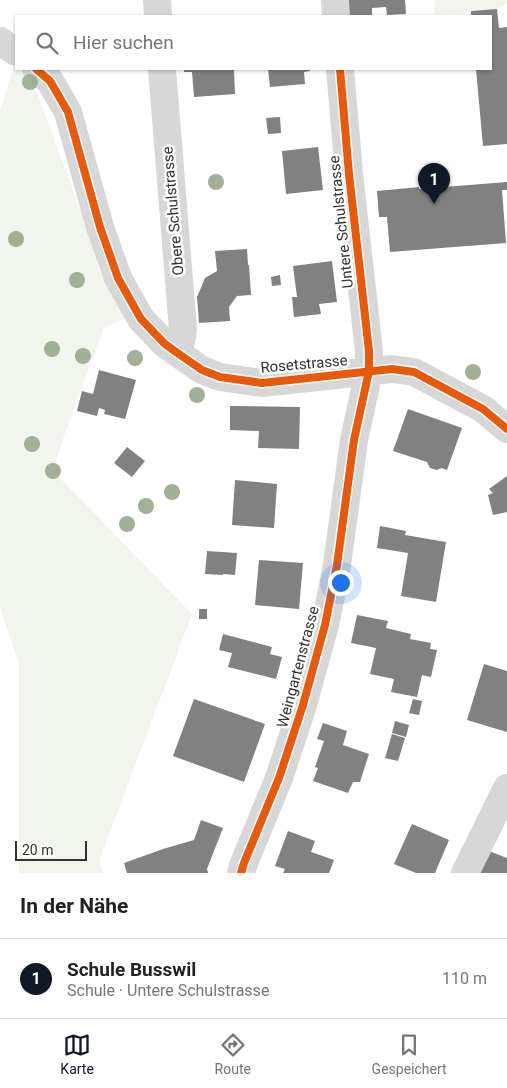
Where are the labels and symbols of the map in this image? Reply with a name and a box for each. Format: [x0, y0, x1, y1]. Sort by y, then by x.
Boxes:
street label: Obere Schulstrasse [158, 146, 188, 276]
street label: Untere Schulstrasse [325, 155, 357, 289]
pin: 1 [418, 163, 450, 204]
street label: Rosetstrasse [260, 351, 348, 377]
your location [328, 570, 354, 596]
street label: Weingartenstrasse [273, 604, 323, 730]
scale bar [15, 838, 88, 861]

